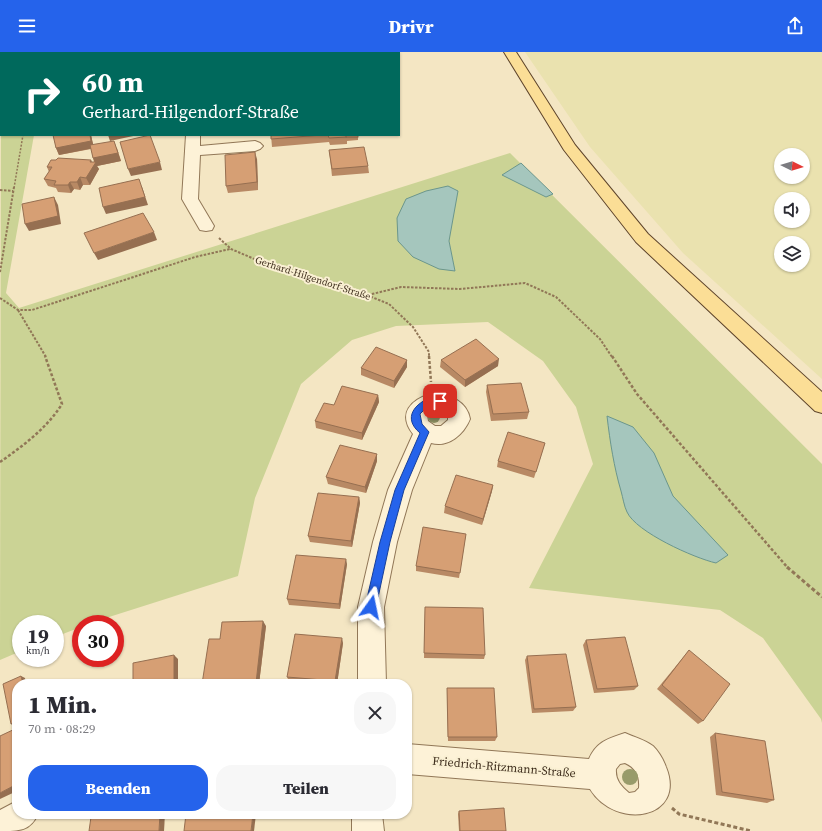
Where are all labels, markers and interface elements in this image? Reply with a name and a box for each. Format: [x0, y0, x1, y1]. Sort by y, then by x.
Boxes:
text: Drivr [389, 14, 433, 39]
icon: menu [16, 15, 38, 37]
icon: share [784, 15, 806, 37]
text: 60 m [82, 63, 144, 101]
icon: right [16, 68, 68, 120]
text: Gerhard-Hilgendorf-Straße [82, 99, 299, 124]
north arrow [774, 148, 810, 184]
map controls [774, 148, 810, 272]
button: sound [774, 192, 810, 228]
button: layers [774, 236, 810, 272]
street label: Gerhard-Hilgendorf-Straße [254, 253, 372, 303]
pin [423, 384, 457, 418]
icon: arrive [429, 390, 451, 412]
position arrow [350, 586, 392, 628]
speed limit sign: 30 [72, 615, 124, 667]
text: 19 [27, 622, 49, 650]
text: km/h [26, 644, 50, 657]
text: 1 Min. [28, 688, 97, 721]
button: close [354, 692, 396, 734]
text: 70 m · 08:29 [28, 720, 96, 737]
street label: Friedrich-Ritzmann-Straße [432, 753, 576, 781]
button: Beenden [28, 765, 208, 811]
button: Teilen [216, 765, 396, 811]

